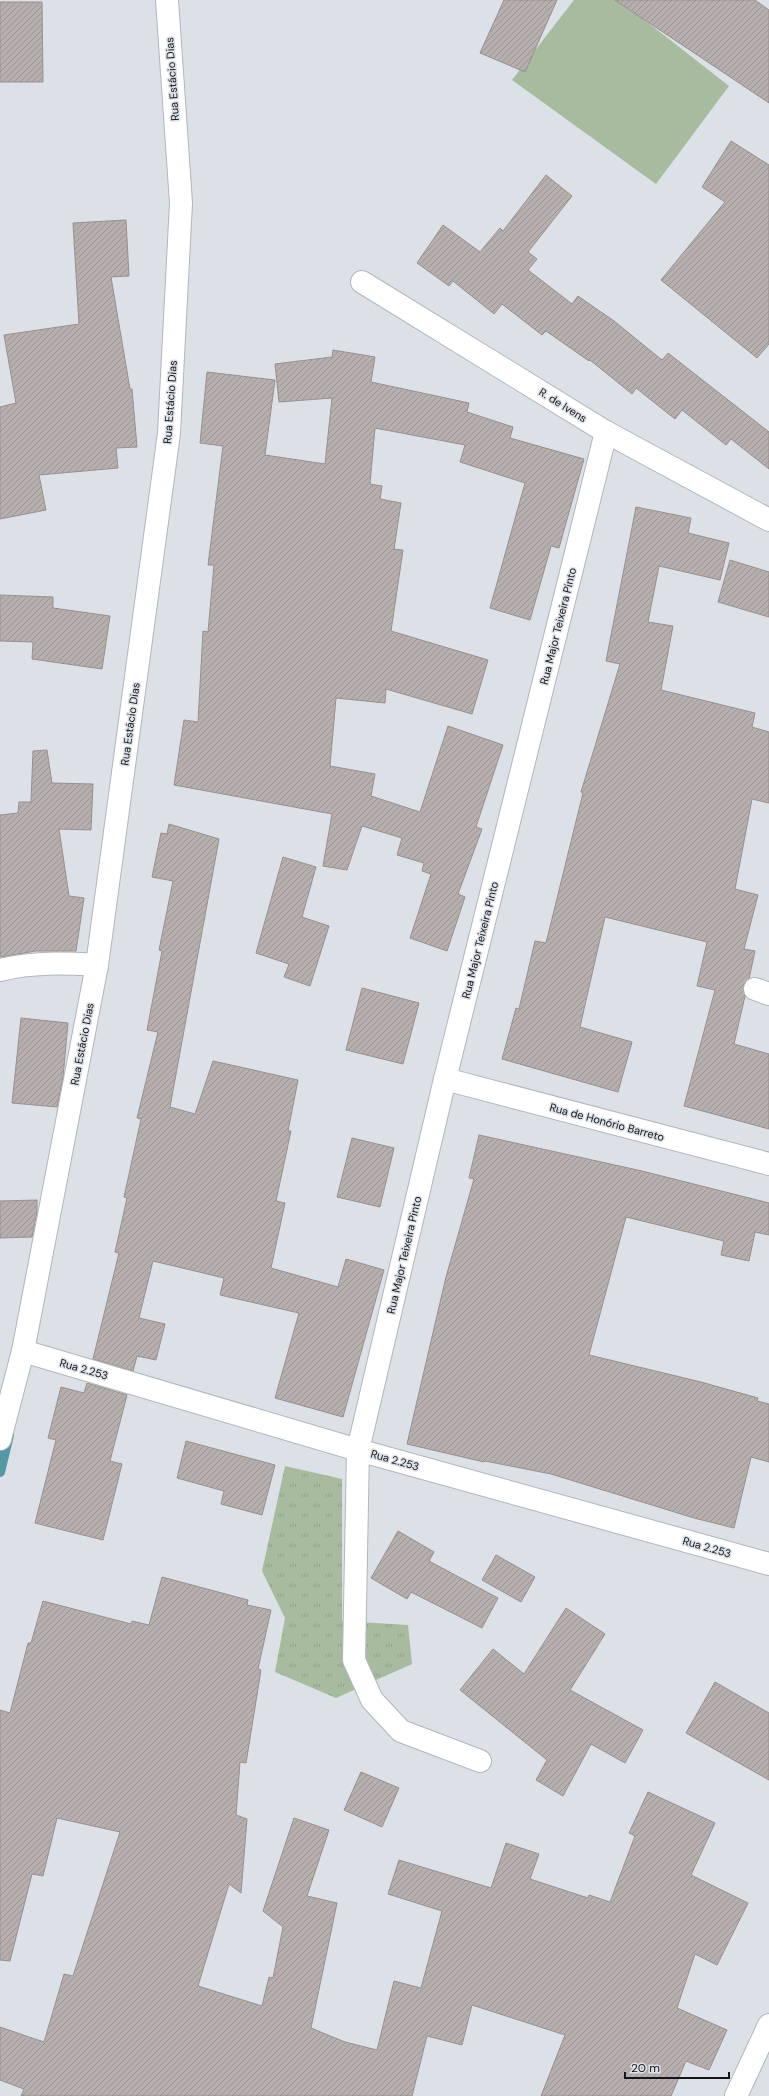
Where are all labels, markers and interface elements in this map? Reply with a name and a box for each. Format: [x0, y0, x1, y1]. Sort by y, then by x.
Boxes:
street label: Rua Estácio Dias [162, 37, 182, 121]
street label: Rua Estácio Dias [160, 360, 180, 444]
street label: R. de Ivens [536, 385, 590, 425]
street label: Rua Major Teixeira Pinto [537, 566, 579, 686]
street label: Rua Estácio Dias [117, 682, 143, 766]
street label: Rua Major Teixeira Pinto [459, 880, 501, 1000]
street label: Rua Estácio Dias [67, 1002, 97, 1086]
street label: Rua de Honório Barreto [548, 1100, 666, 1144]
street label: Rua Major Teixeira Pinto [384, 1195, 424, 1315]
street label: Rua 2.253 [58, 1355, 110, 1383]
street label: Rua 2.253 [369, 1446, 421, 1474]
street label: Rua 2.253 [681, 1533, 733, 1561]
scale bar [625, 2054, 729, 2080]
text: 20 m [631, 2060, 660, 2076]

